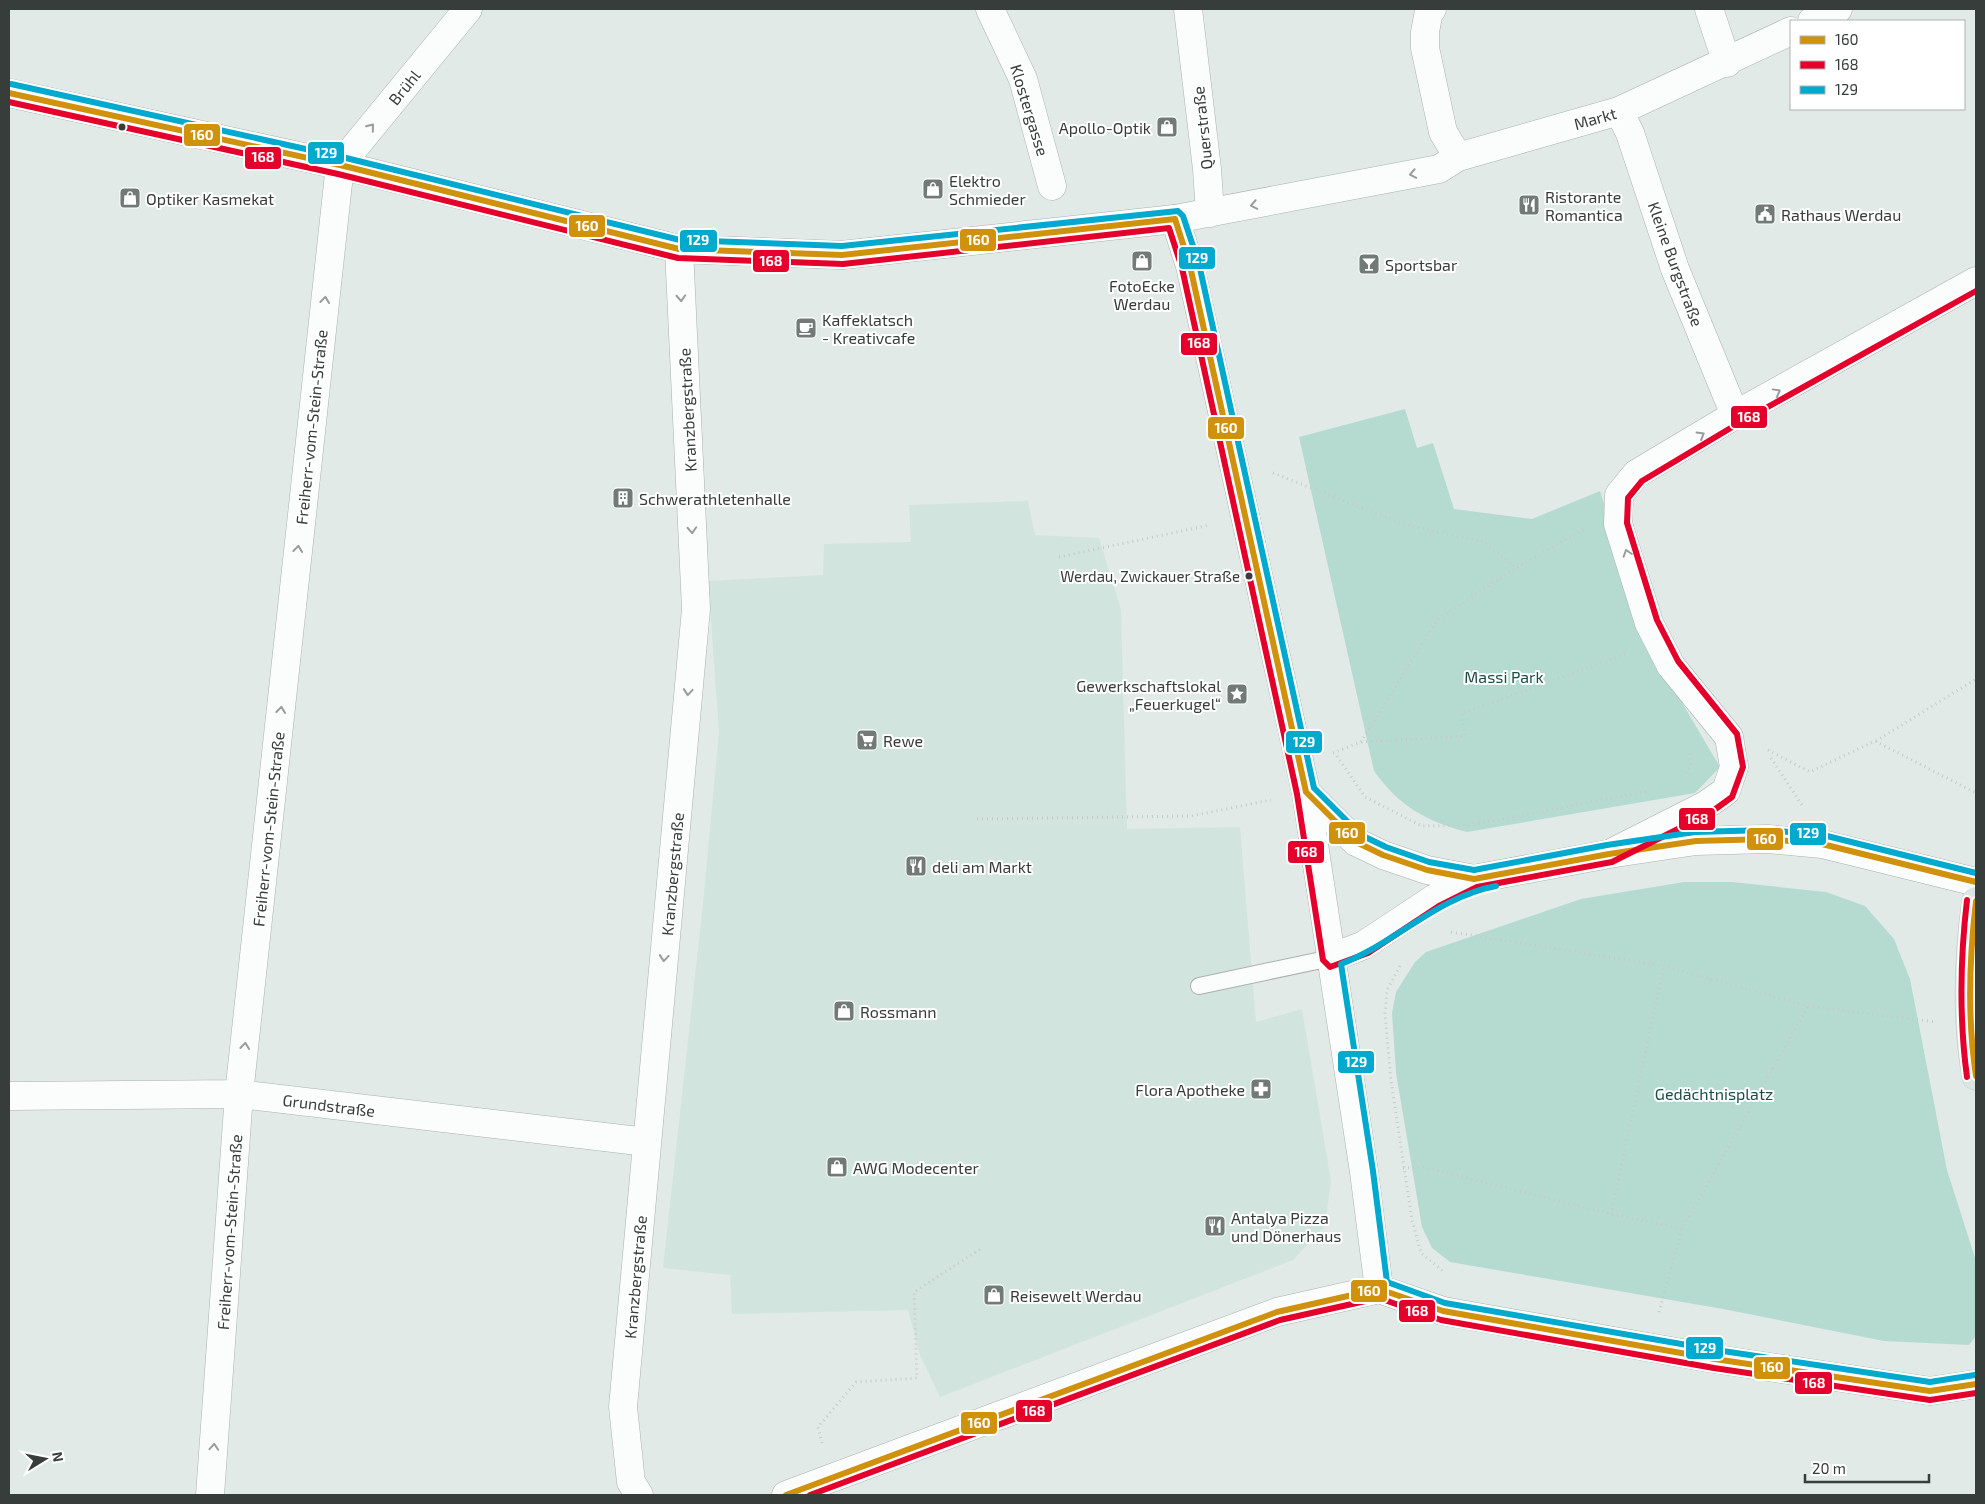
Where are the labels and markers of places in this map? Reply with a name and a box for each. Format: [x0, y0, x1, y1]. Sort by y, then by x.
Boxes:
shop icon: Apollo-Optik [1155, 115, 1179, 139]
place label: Apollo-Optik [1059, 118, 1151, 137]
unlabelled marker [117, 122, 127, 132]
place label: Elektro Schmieder [949, 171, 1026, 208]
shop icon: Elektro Schmieder [921, 177, 945, 201]
shop icon: Optiker Kasmekat [118, 186, 142, 210]
place label: Ristorante Romantica [1545, 187, 1623, 224]
place label: Optiker Kasmekat [146, 189, 274, 208]
restaurant icon: Ristorante Romantica [1517, 193, 1541, 217]
public building icon: Rathaus Werdau [1753, 202, 1777, 226]
place label: Rathaus Werdau [1781, 205, 1901, 224]
shop icon: FotoEcke Werdau [1130, 249, 1154, 273]
bar icon: Sportsbar [1357, 252, 1381, 276]
place label: Sportsbar [1385, 255, 1458, 274]
place label: FotoEcke Werdau [1109, 276, 1175, 313]
place label: Kaffeklatsch - Kreativcafe [822, 310, 915, 347]
cafe icon: Kaffeklatsch - Kreativcafe [794, 316, 818, 340]
building icon: Schwerathletenhalle [611, 486, 635, 510]
place label: Schwerathletenhalle [639, 489, 791, 508]
place label: Werdau, Zwickauer Straße [1060, 567, 1240, 585]
marker: Werdau, Zwickauer Straße [1244, 571, 1254, 581]
place label: Gewerkschaftslokal „Feuerkugel“ [1076, 676, 1221, 713]
place icon: Gewerkschaftslokal „Feuerkugel“ [1225, 682, 1249, 706]
supermarket icon: Rewe [855, 728, 879, 752]
place label: Rewe [883, 731, 923, 750]
restaurant icon: deli am Markt [904, 854, 928, 878]
place label: deli am Markt [932, 857, 1032, 876]
shop icon: Rossmann [832, 999, 856, 1023]
place label: Rossmann [860, 1002, 937, 1021]
pharmacy icon: Flora Apotheke [1249, 1077, 1273, 1101]
place label: Flora Apotheke [1135, 1080, 1245, 1099]
shop icon: AWG Modecenter [825, 1155, 849, 1179]
place label: AWG Modecenter [853, 1158, 980, 1177]
place label: Antalya Pizza und Dönerhaus [1231, 1208, 1342, 1245]
restaurant icon: Antalya Pizza und Dönerhaus [1203, 1214, 1227, 1238]
shop icon: Reisewelt Werdau [982, 1283, 1006, 1307]
place label: Reisewelt Werdau [1010, 1286, 1142, 1305]

